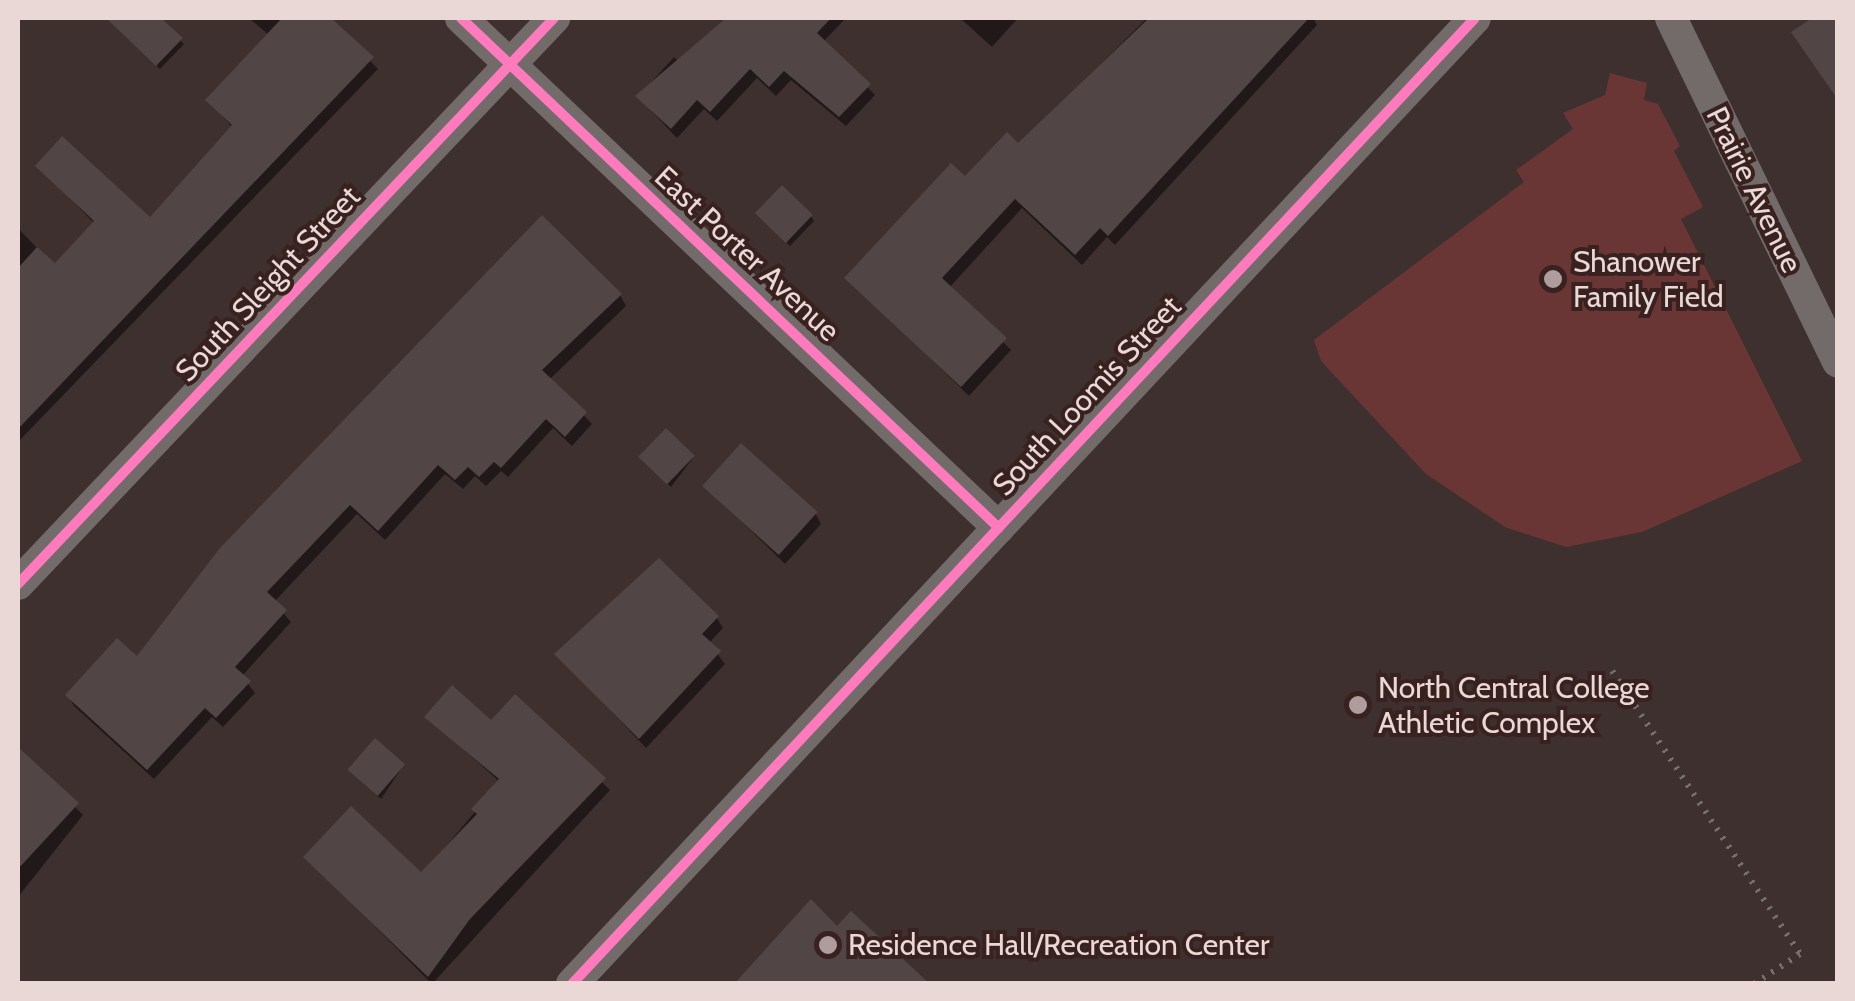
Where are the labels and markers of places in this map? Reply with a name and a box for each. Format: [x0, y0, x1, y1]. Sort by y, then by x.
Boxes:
place label: Shanower Family Field [1573, 244, 1724, 314]
marker: Shanower Family Field [1542, 268, 1564, 290]
place label: North Central College Athletic Complex [1378, 670, 1650, 740]
marker: North Central College Athletic Complex [1347, 694, 1369, 716]
place label: Residence Hall/Recreation Center [848, 927, 1269, 963]
marker: Residence Hall/Recreation Center [817, 934, 839, 956]

